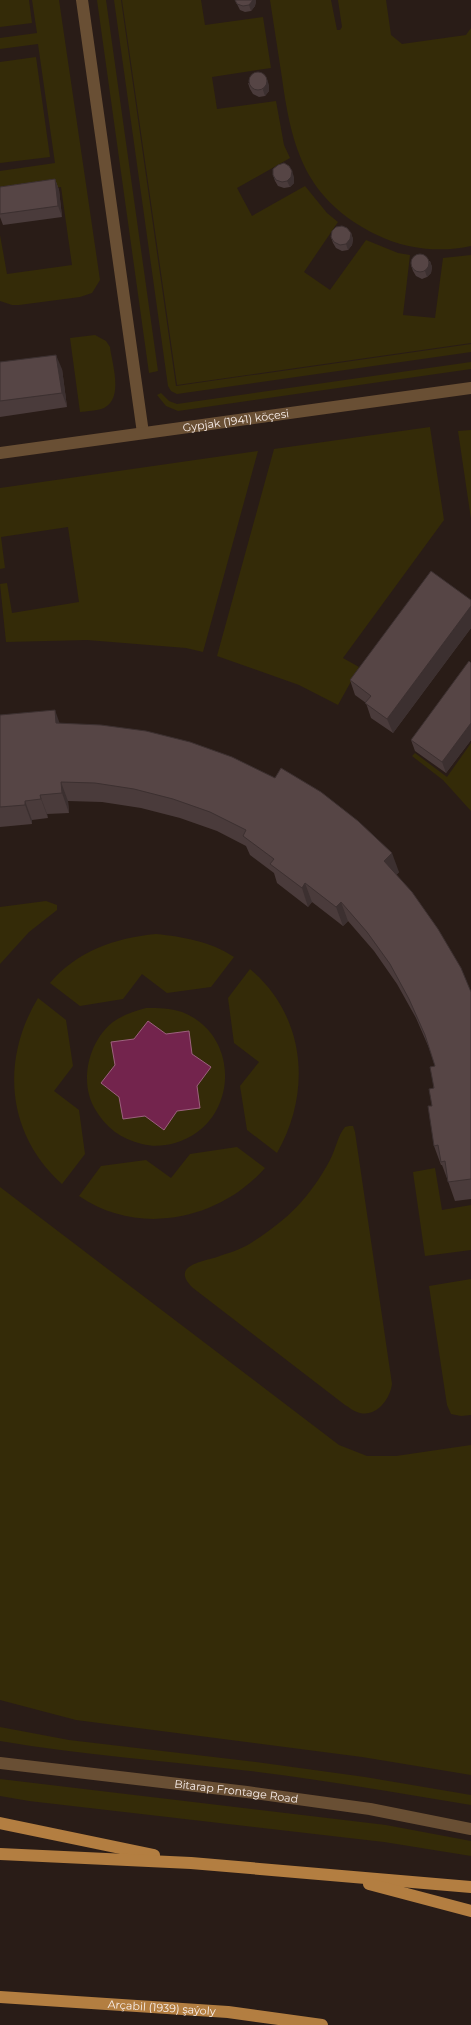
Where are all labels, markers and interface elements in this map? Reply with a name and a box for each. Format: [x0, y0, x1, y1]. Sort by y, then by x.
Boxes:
street label: Gypjak (1941) köçesi [182, 406, 290, 435]
street label: Bitarap Frontage Road [174, 1777, 299, 1806]
street label: Arçabil (1939) şaýoly [107, 1997, 216, 2018]

